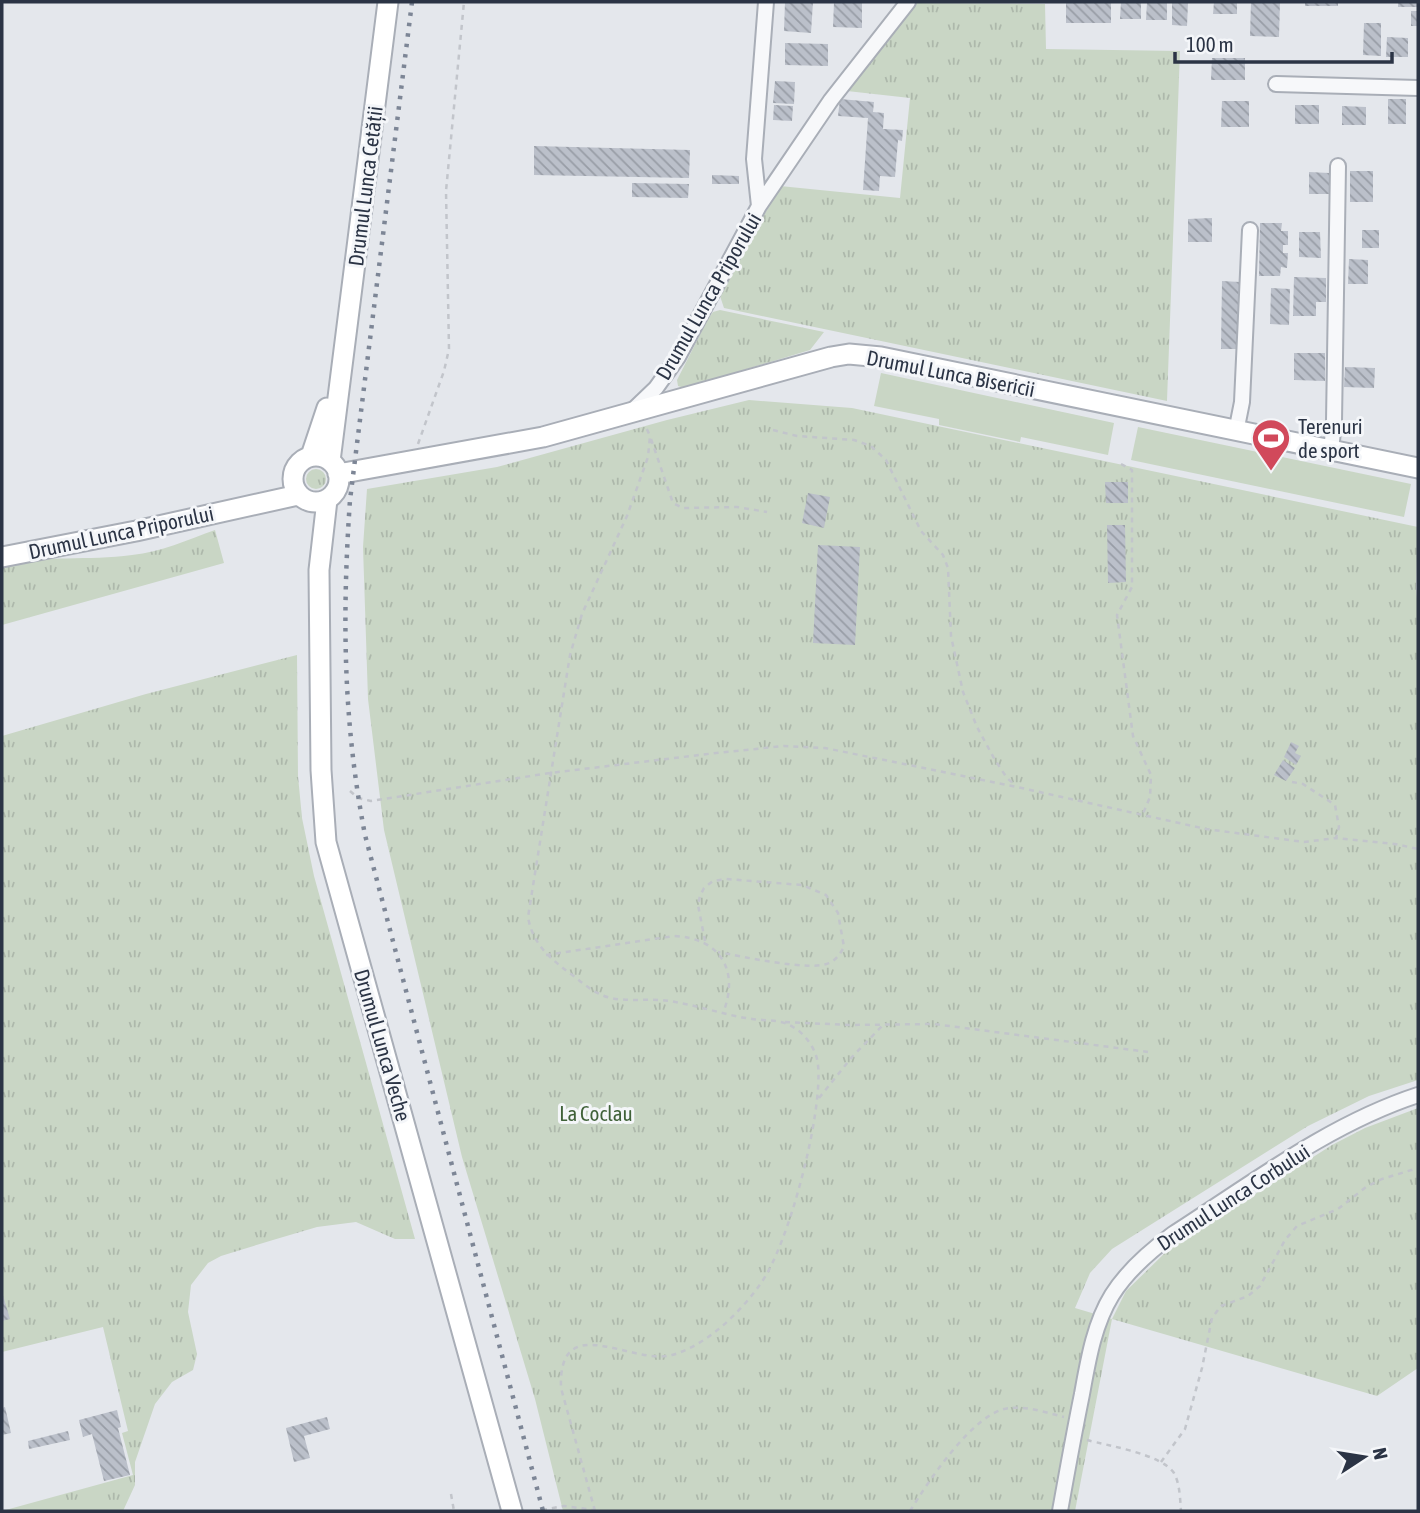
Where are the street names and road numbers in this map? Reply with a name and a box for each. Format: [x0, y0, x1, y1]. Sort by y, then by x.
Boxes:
street label: Drumul Lunca Cetății [343, 105, 387, 267]
street label: Drumul Lunca Priporului [650, 208, 766, 384]
street label: Drumul Lunca Bisericii [865, 345, 1037, 401]
street label: Drumul Lunca Priporului [26, 501, 216, 563]
street label: Drumul Lunca Veche [350, 966, 416, 1124]
street label: Drumul Lunca Corbului [1152, 1139, 1314, 1255]

